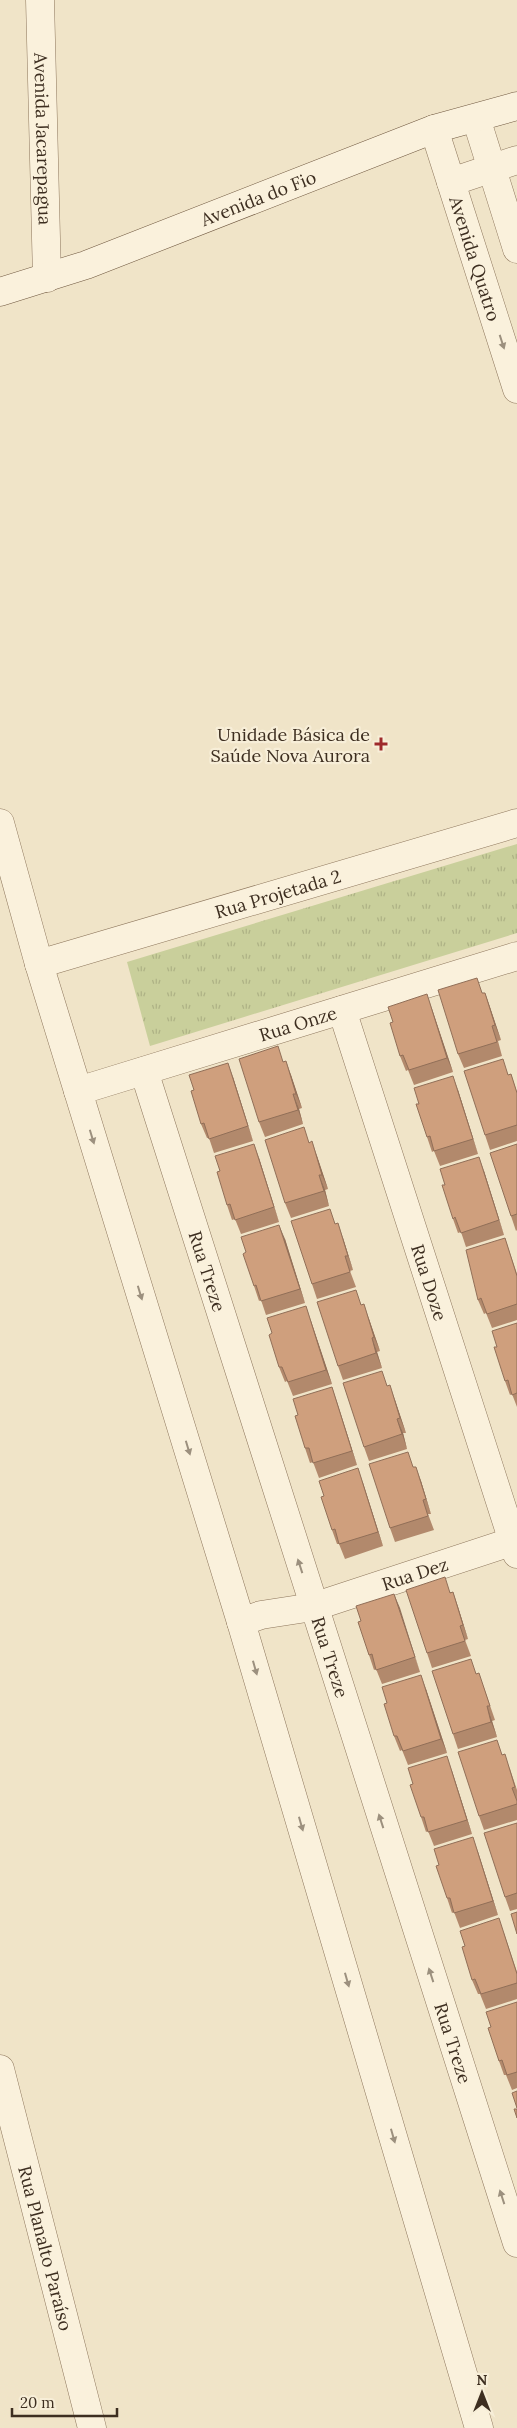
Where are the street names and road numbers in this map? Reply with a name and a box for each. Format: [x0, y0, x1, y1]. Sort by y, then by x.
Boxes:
street label: Avenida Jacarepagua [30, 51, 57, 226]
street label: Avenida do Fio [196, 165, 319, 231]
street label: Avenida Quatro [444, 192, 506, 324]
street label: Rua Projetada 2 [212, 864, 344, 923]
street label: Rua Onze [256, 1001, 340, 1046]
street label: Rua Treze [184, 1228, 231, 1315]
street label: Rua Doze [407, 1241, 453, 1324]
street label: Rua Dez [379, 1552, 451, 1595]
street label: Rua Treze [307, 1614, 354, 1701]
street label: Rua Treze [430, 2000, 477, 2087]
street label: Rua Planalto Paraíso [14, 2163, 78, 2333]

